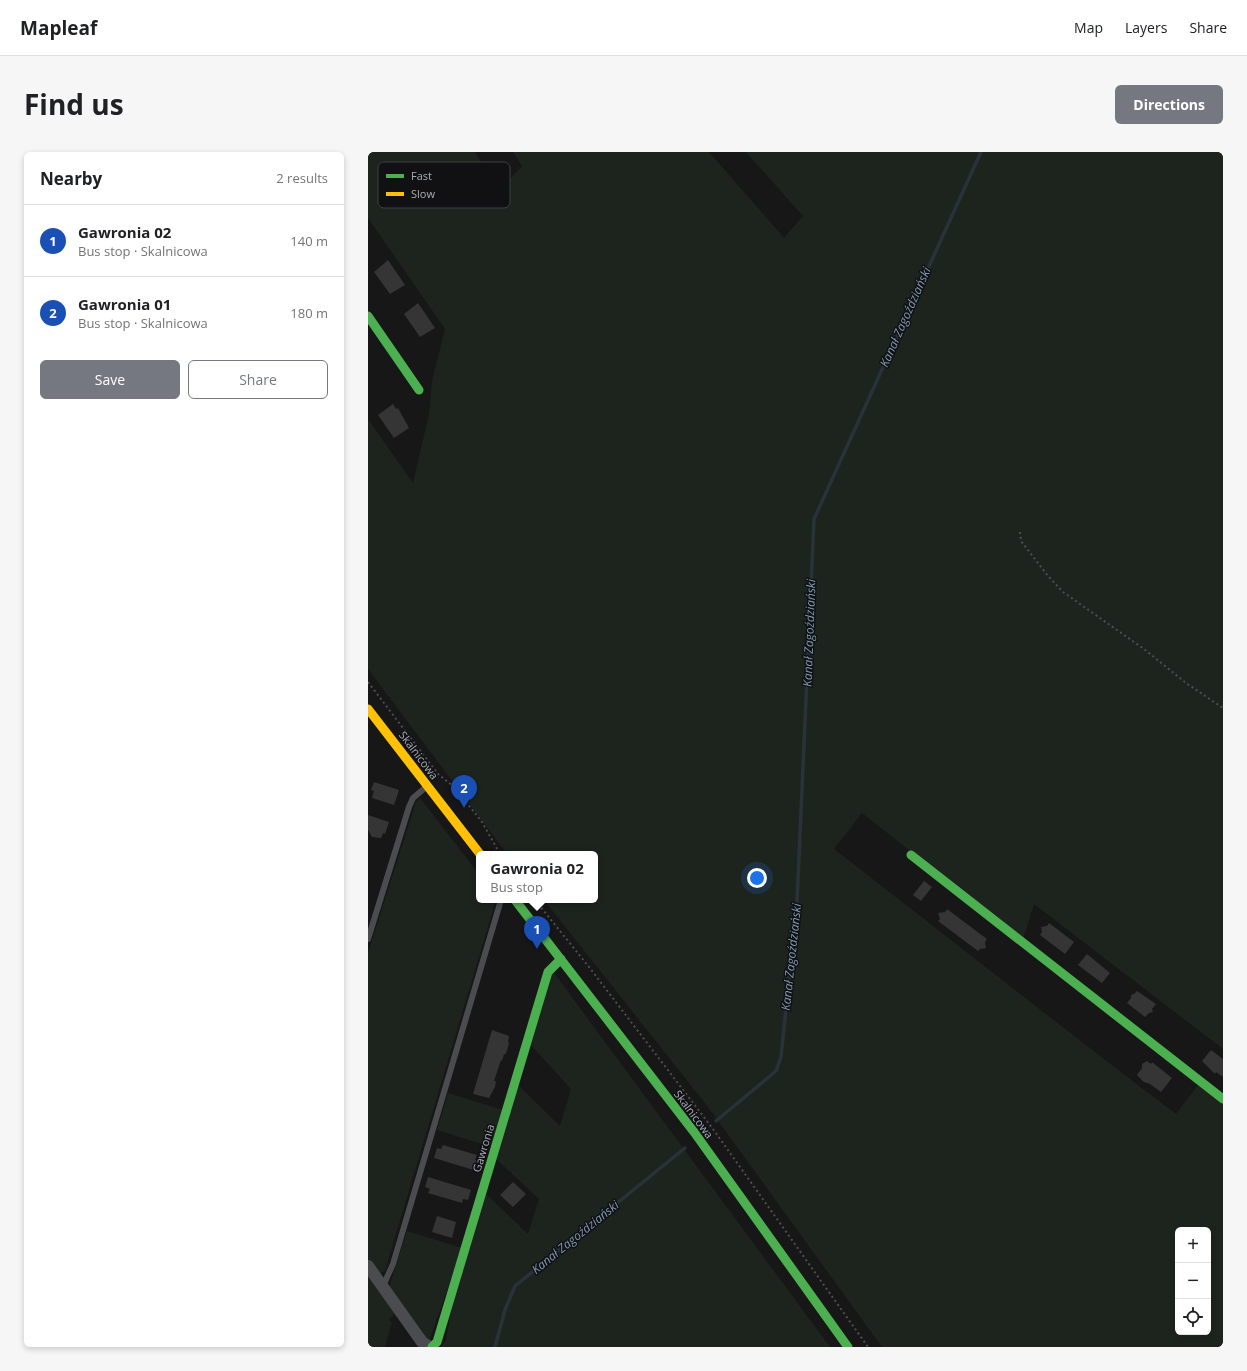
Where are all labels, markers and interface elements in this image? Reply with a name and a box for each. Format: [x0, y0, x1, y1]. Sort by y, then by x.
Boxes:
text: Mapleaf [20, 15, 97, 41]
text: Map [1074, 18, 1103, 37]
text: Layers [1125, 18, 1167, 37]
text: Share [1189, 18, 1227, 37]
text: Find us [24, 85, 124, 123]
button: Directions [1115, 85, 1223, 124]
legend [378, 162, 510, 208]
text: Nearby [40, 167, 102, 190]
text: Fast [411, 168, 432, 183]
text: 2 results [276, 169, 328, 187]
text: Slow [411, 186, 435, 201]
text: Gawronia 02 [78, 222, 171, 242]
text: 1 [49, 232, 57, 250]
text: 140 m [290, 232, 328, 250]
text: Bus stop · Skalnicowa [78, 242, 208, 260]
water label: Kanał Zagoździański [875, 263, 935, 370]
text: Gawronia 01 [78, 294, 171, 314]
text: 2 [49, 304, 57, 322]
text: 180 m [290, 304, 328, 322]
text: Bus stop · Skalnicowa [78, 314, 208, 332]
button: Save [40, 360, 180, 399]
button: Share [188, 360, 328, 399]
water label: Kanał Zagoździański [799, 578, 819, 687]
street label: Skalnicowa [396, 728, 442, 782]
pin: 2 [451, 775, 477, 808]
popup [476, 851, 598, 903]
text: Gawronia 02 [490, 858, 584, 878]
your location [747, 868, 767, 888]
text: Bus stop [490, 878, 543, 896]
water label: Kanał Zagoździański [777, 902, 805, 1012]
pin: 1 [524, 916, 550, 949]
street label: Skalnicowa [671, 1087, 717, 1141]
street label: Gawronia [469, 1122, 497, 1174]
water label: Kanał Zagoździański [528, 1196, 623, 1278]
map controls [1175, 1227, 1211, 1335]
button: + [1175, 1227, 1211, 1263]
button: − [1175, 1263, 1211, 1299]
button: locate [1175, 1299, 1211, 1335]

